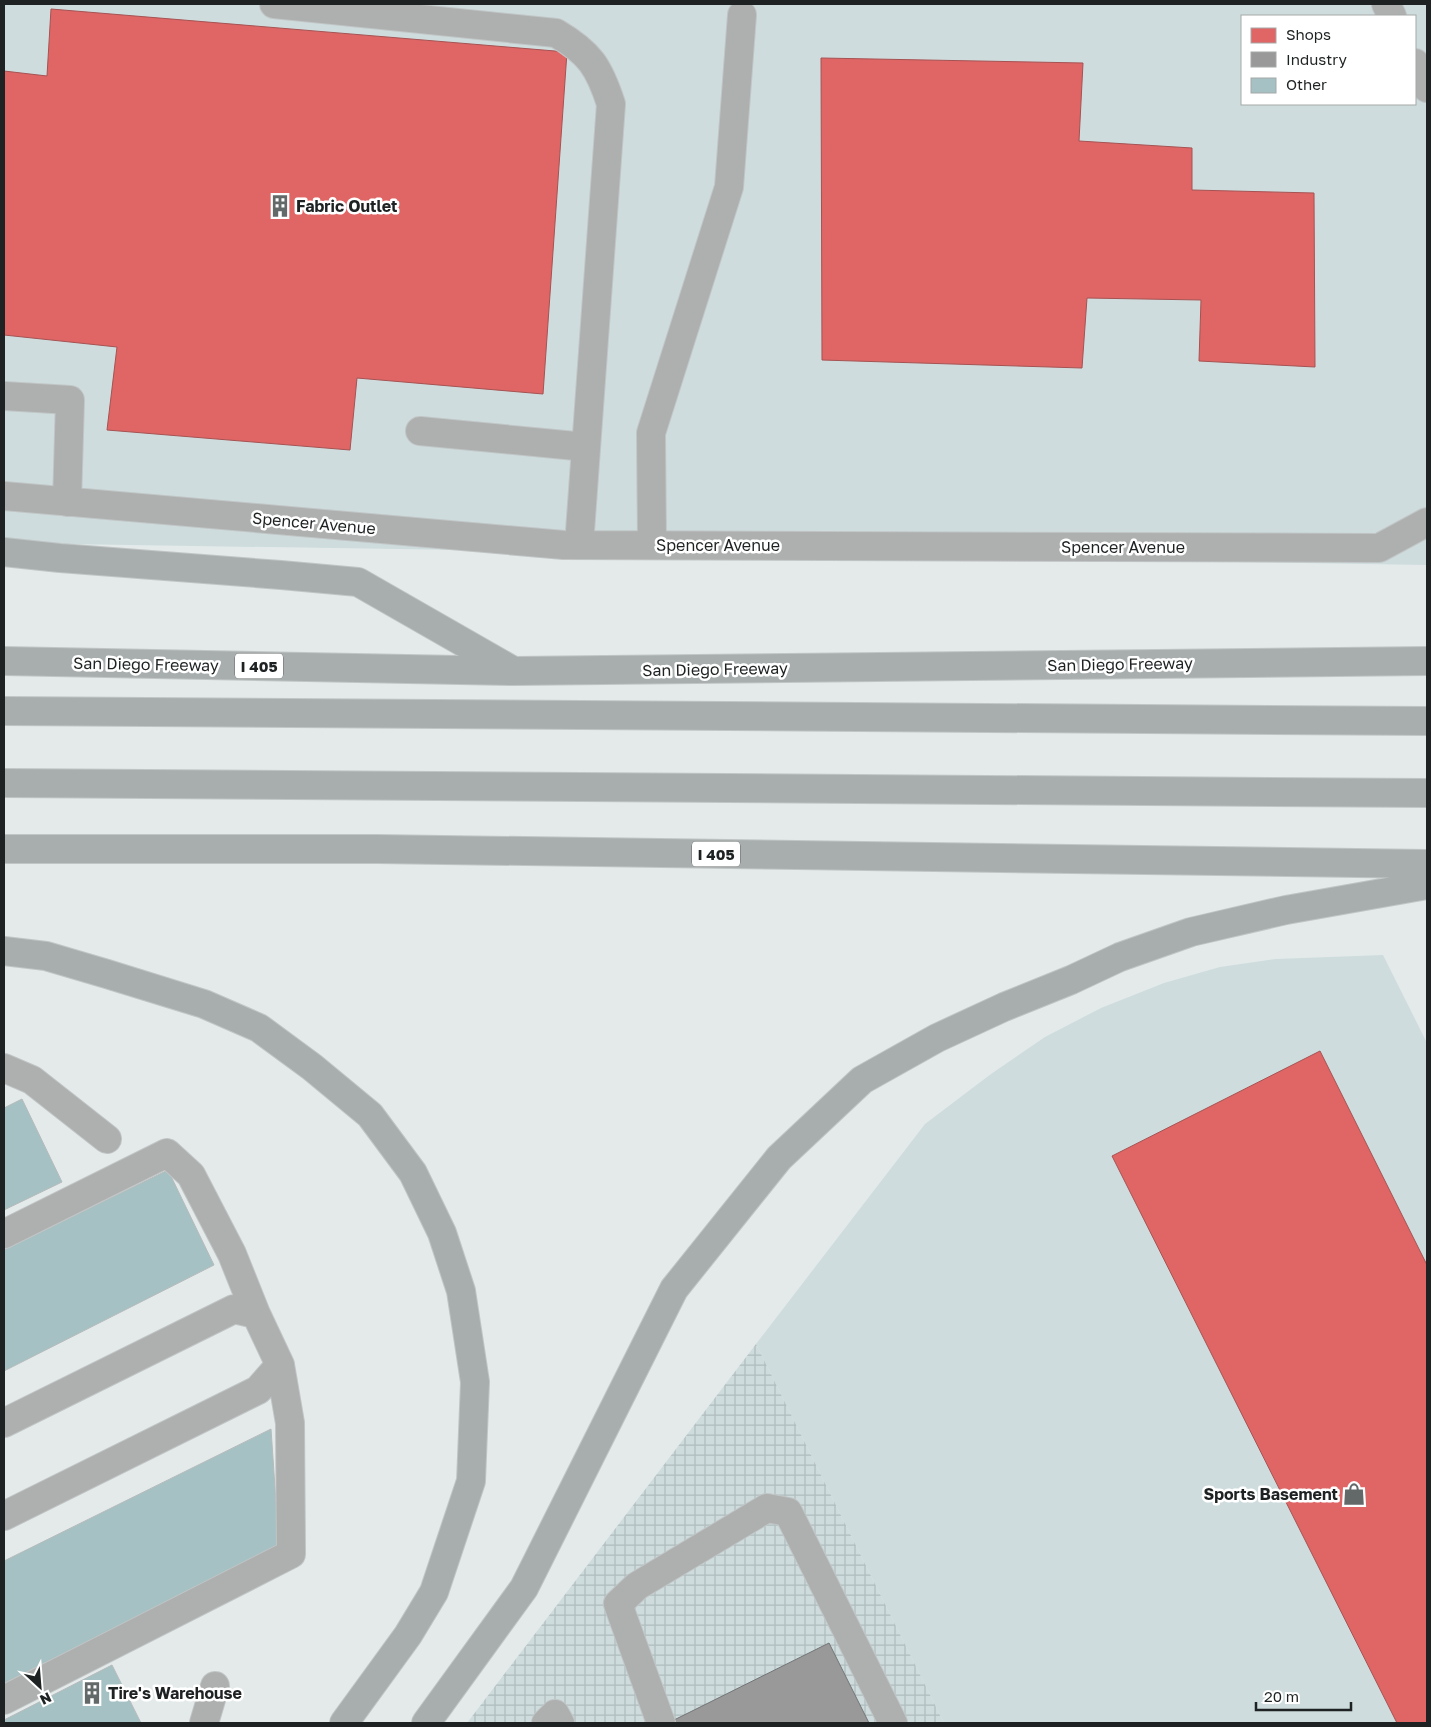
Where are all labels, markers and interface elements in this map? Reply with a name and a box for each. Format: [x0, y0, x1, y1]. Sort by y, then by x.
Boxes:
legend [1241, 15, 1416, 105]
text: Shops [1286, 25, 1331, 43]
text: Industry [1286, 50, 1347, 68]
text: Other [1286, 75, 1327, 93]
building icon: Fabric Outlet [267, 193, 293, 219]
place label: Fabric Outlet [296, 196, 397, 216]
street label: Spencer Avenue [251, 508, 377, 538]
street label: Spencer Avenue [656, 535, 780, 555]
street label: Spencer Avenue [1061, 537, 1185, 557]
street label: San Diego Freeway [73, 653, 219, 675]
street label: San Diego Freeway [1047, 653, 1193, 675]
road number: I 405 [235, 654, 283, 678]
street label: San Diego Freeway [642, 658, 788, 680]
road number: I 405 [692, 842, 740, 866]
shop icon: Sports Basement [1341, 1481, 1367, 1507]
place label: Sports Basement [1203, 1484, 1338, 1504]
north arrow [15, 1662, 65, 1712]
building icon: Tire's Warehouse [79, 1680, 105, 1706]
scale bar [1256, 1680, 1351, 1712]
place label: Tire's Warehouse [108, 1683, 242, 1703]
text: 20 m [1264, 1687, 1299, 1705]
text: N [37, 1689, 54, 1709]

